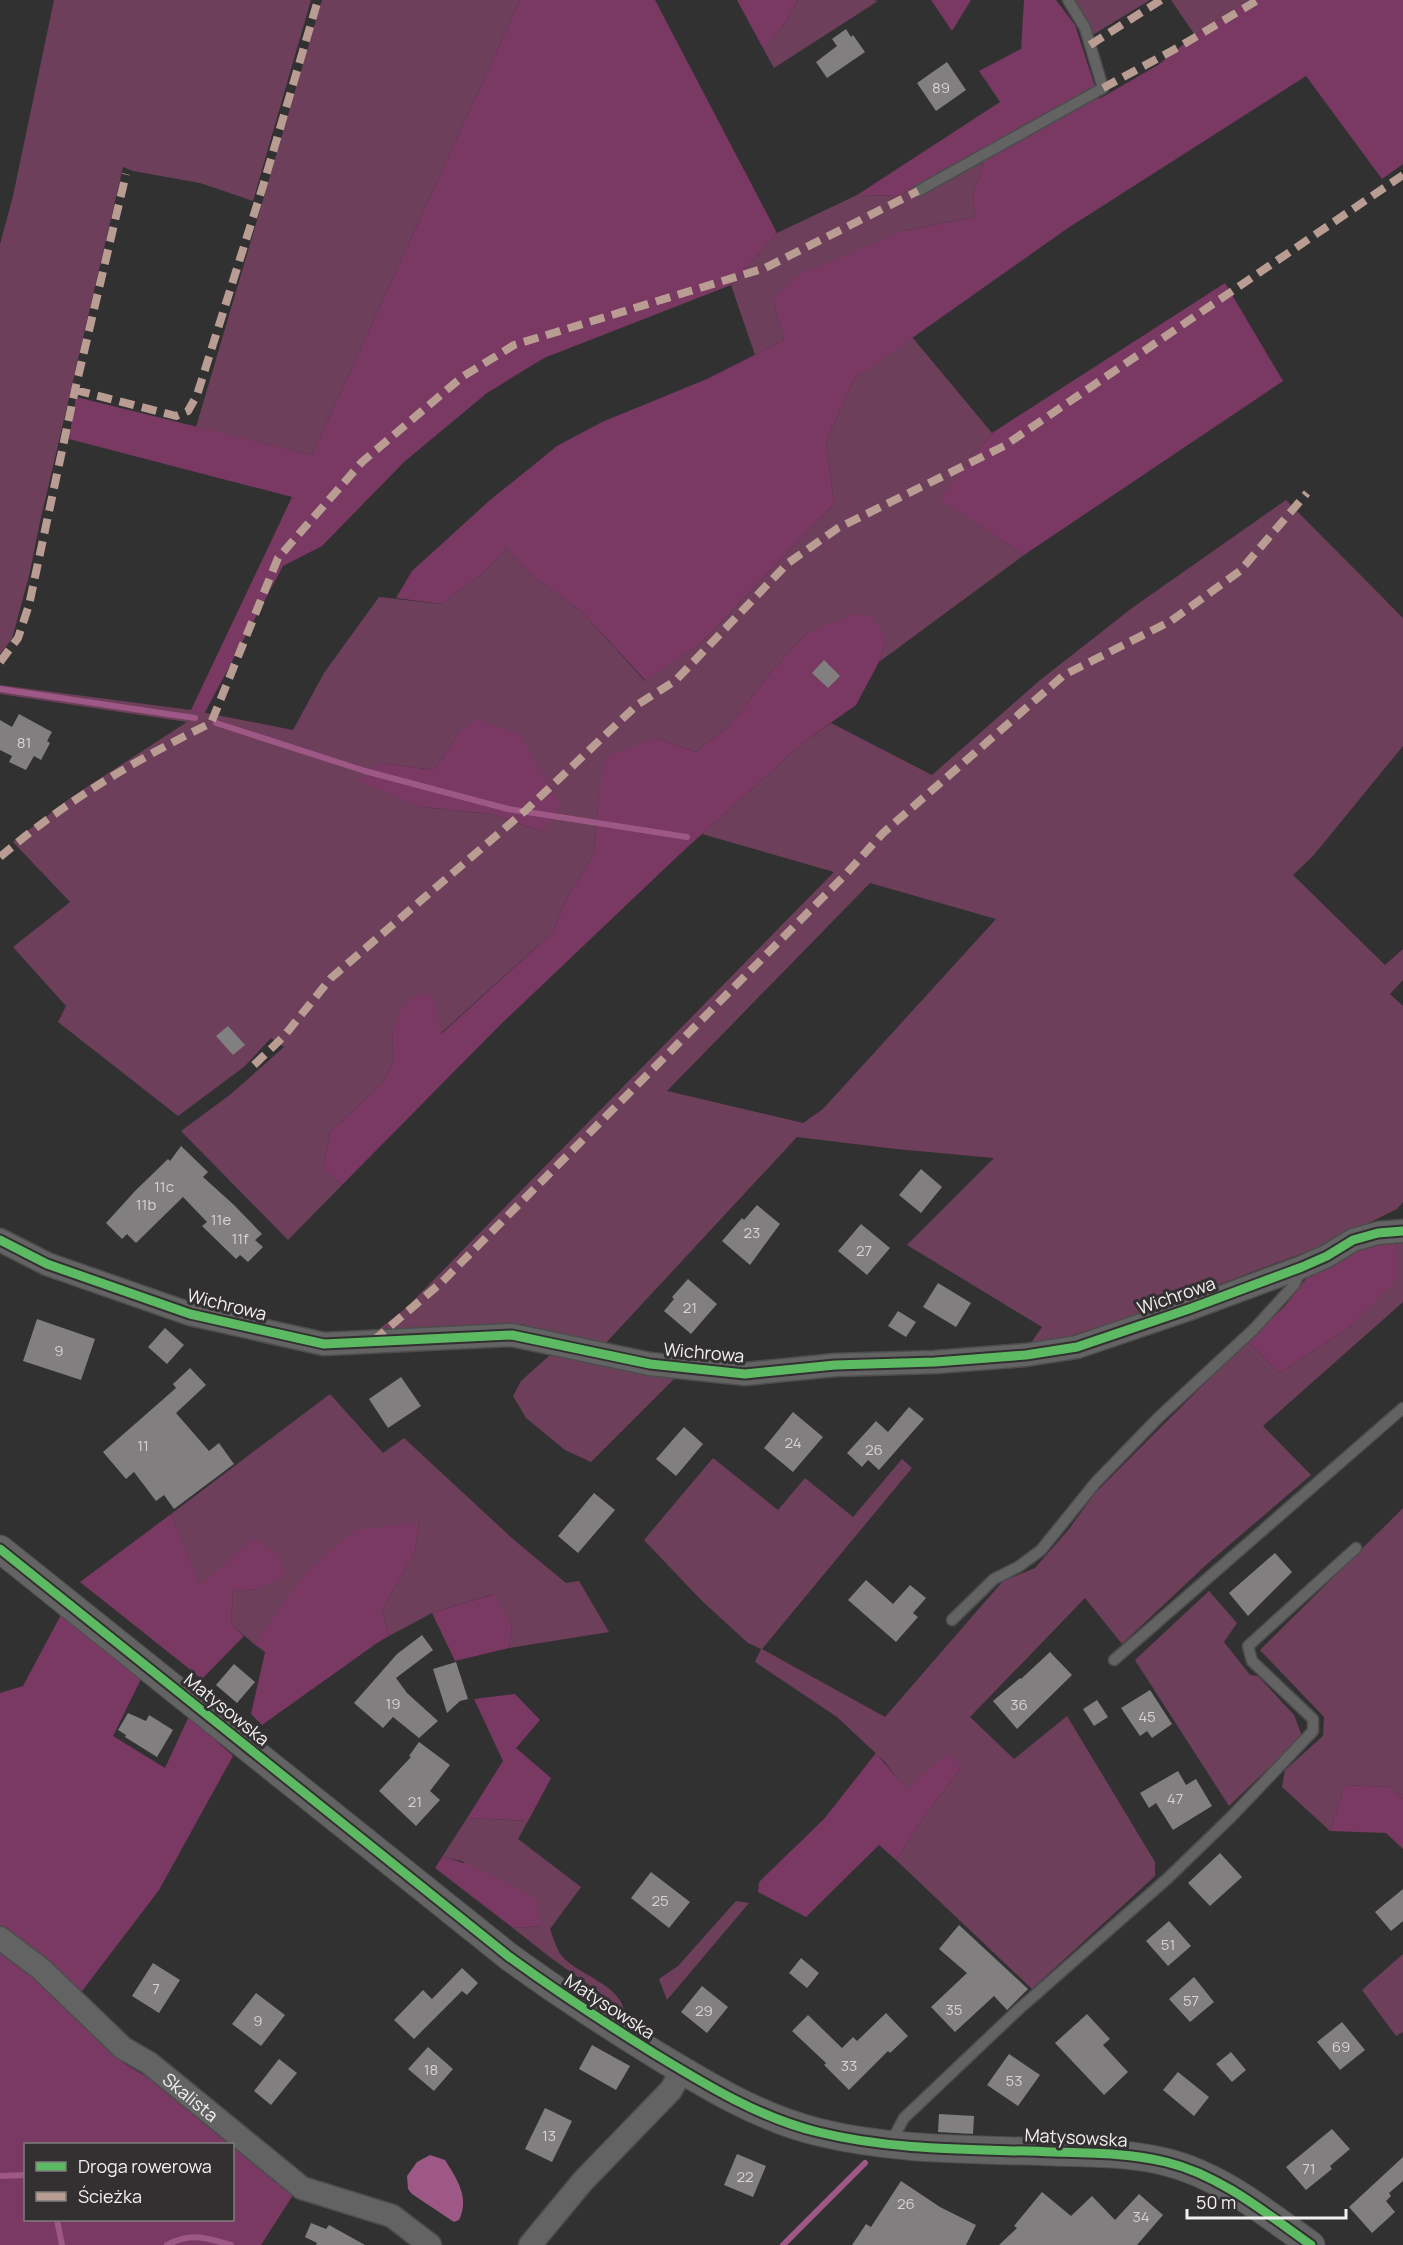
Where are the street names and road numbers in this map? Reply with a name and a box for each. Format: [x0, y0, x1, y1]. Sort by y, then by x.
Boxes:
street label: Wichrowa [1134, 1270, 1218, 1320]
street label: Wichrowa [185, 1283, 269, 1325]
street label: Wichrowa [662, 1337, 746, 1367]
street label: Matysowska [179, 1667, 275, 1751]
street label: Matysowska [560, 1968, 660, 2044]
street label: Skalista [158, 2067, 223, 2127]
street label: Matysowska [1024, 2122, 1128, 2152]

